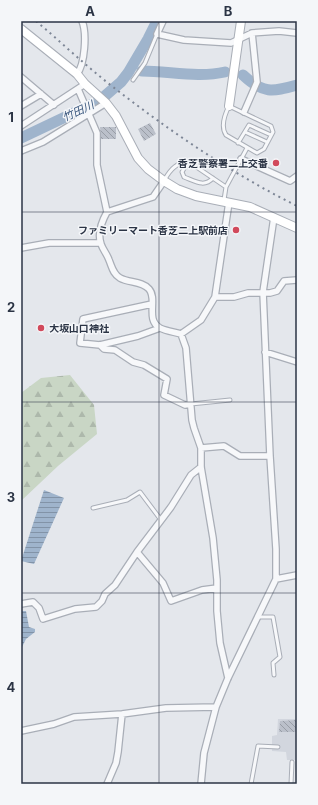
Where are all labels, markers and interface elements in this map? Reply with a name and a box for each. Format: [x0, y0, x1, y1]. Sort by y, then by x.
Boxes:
text: A [85, 3, 95, 19]
text: B [224, 3, 233, 19]
water label: 竹田川 [60, 97, 97, 124]
text: 1 [8, 109, 14, 125]
place label: 香芝警察署二上交番 [177, 157, 268, 169]
marker: 香芝警察署二上交番 [271, 158, 281, 168]
place label: ファミリーマート香芝二上駅前店 [78, 224, 228, 236]
marker: ファミリーマート香芝二上駅前店 [231, 225, 241, 235]
text: 2 [7, 299, 15, 315]
place label: 大坂山口神社 [49, 322, 110, 334]
marker: 大坂山口神社 [36, 323, 46, 333]
text: 3 [7, 489, 15, 505]
text: 4 [7, 679, 16, 695]

